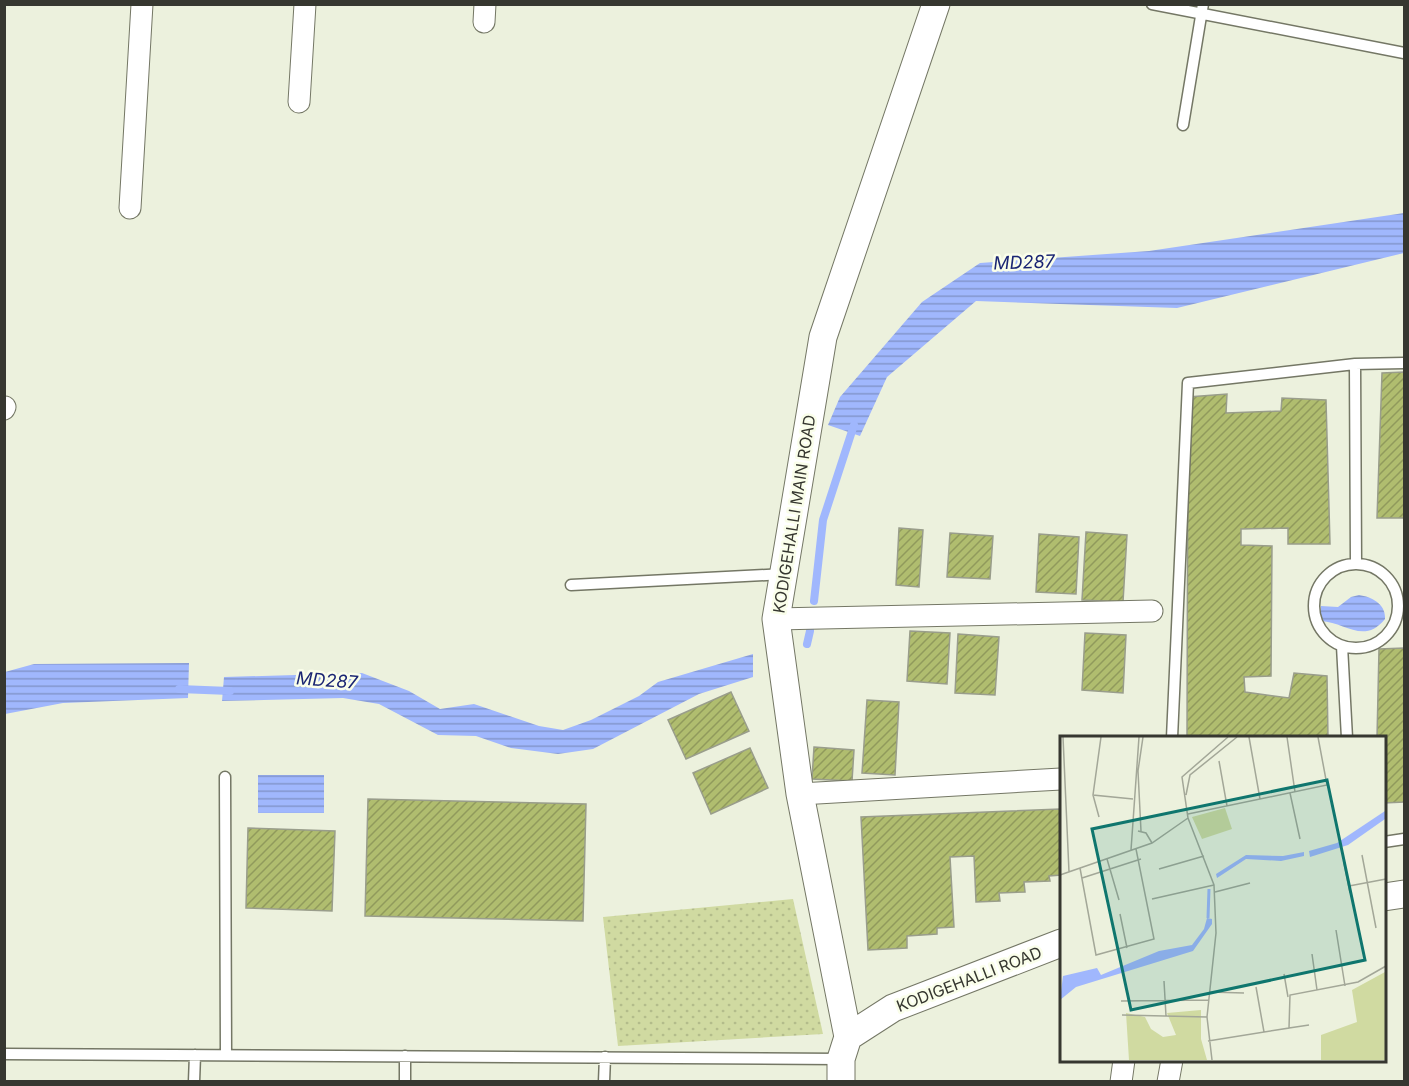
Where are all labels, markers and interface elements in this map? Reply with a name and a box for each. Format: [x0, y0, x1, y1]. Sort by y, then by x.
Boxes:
water label: MD287 [993, 250, 1056, 274]
street label: KODIGEHALLI MAIN ROAD [768, 413, 820, 615]
water label: MD287 [296, 667, 359, 693]
inset map [1060, 736, 1385, 1062]
street label: KODIGEHALLI ROAD [893, 942, 1045, 1016]

